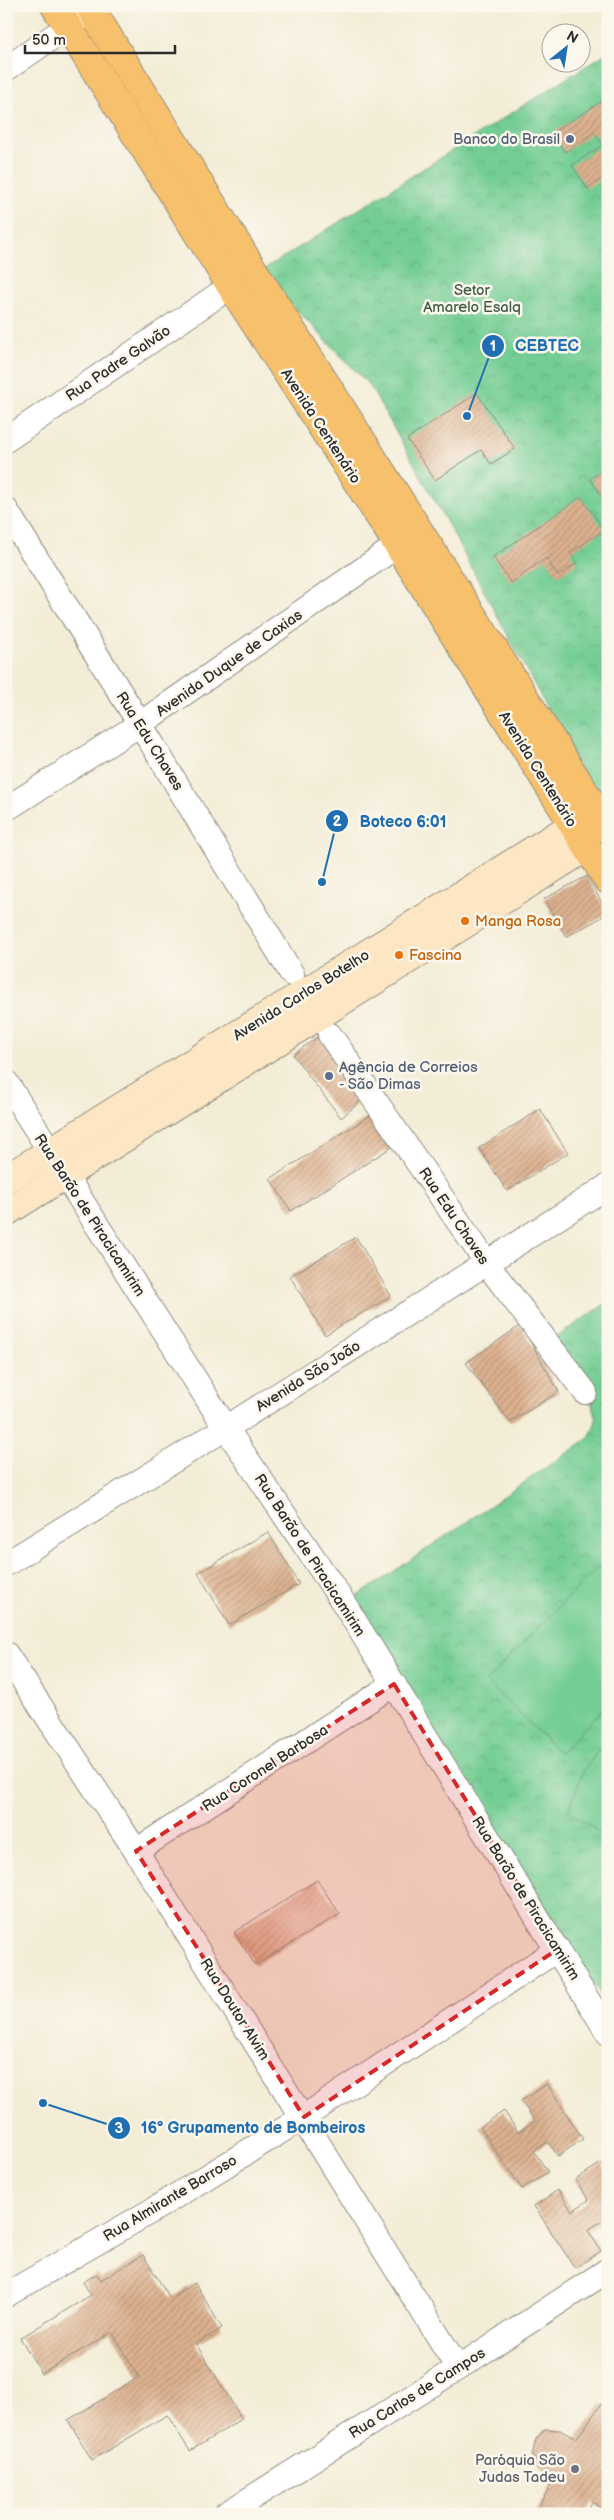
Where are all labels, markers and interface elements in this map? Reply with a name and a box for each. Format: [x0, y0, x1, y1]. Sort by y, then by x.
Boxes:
scale bar [25, 22, 175, 54]
north arrow [542, 22, 592, 72]
text: N [563, 27, 581, 47]
text: 50 m [32, 31, 66, 50]
place label: Banco do Brasil [453, 130, 560, 149]
marker: Banco do Brasil [564, 133, 576, 145]
park label: Setor Amarelo Esalq [423, 281, 521, 317]
street label: Rua Padre Galvão [62, 321, 174, 406]
callout: CEBTEC [480, 330, 589, 361]
text: 1 [490, 337, 496, 356]
text: CEBTEC [515, 337, 579, 356]
street label: Avenida Centenário [276, 365, 365, 487]
street label: Avenida Duque de Caxias [152, 605, 307, 721]
street label: Rua Edu Chaves [112, 688, 188, 795]
street label: Avenida Centenário [494, 708, 581, 831]
callout: Boteco 6:01 [324, 805, 457, 836]
text: 2 [333, 812, 342, 831]
text: Boteco 6:01 [359, 813, 447, 832]
place label: Manga Rosa [475, 912, 561, 931]
marker: Manga Rosa [459, 915, 471, 927]
street label: Avenida Carlos Botelho [229, 946, 373, 1045]
place label: Fascina [409, 946, 462, 965]
marker: Fascina [393, 949, 405, 961]
place label: Agência de Correios - São Dimas [339, 1058, 478, 1094]
marker: Agência de Correios - São Dimas [323, 1070, 335, 1082]
street label: Rua Barão de Piracicamirim [30, 1130, 149, 1300]
street label: Rua Edu Chaves [414, 1164, 493, 1269]
street label: Avenida São João [252, 1337, 364, 1416]
street label: Rua Barão de Piracicamirim [250, 1470, 369, 1640]
street label: Rua Coronel Barbosa [199, 1721, 332, 1816]
street label: Rua Barão de Piracicamirim [467, 1813, 584, 1984]
street label: Rua Doutor Alvim [196, 1955, 274, 2064]
callout: 16º Grupamento de Bombeiros [106, 2112, 376, 2143]
text: 3 [115, 2119, 124, 2138]
text: 16º Grupamento de Bombeiros [141, 2119, 365, 2138]
street label: Rua Almirante Barroso [100, 2151, 241, 2246]
street label: Rua Carlos de Campos [346, 2343, 489, 2443]
place label: Paróquia São Judas Tadeu [475, 2451, 565, 2487]
marker: Paróquia São Judas Tadeu [569, 2463, 581, 2475]

